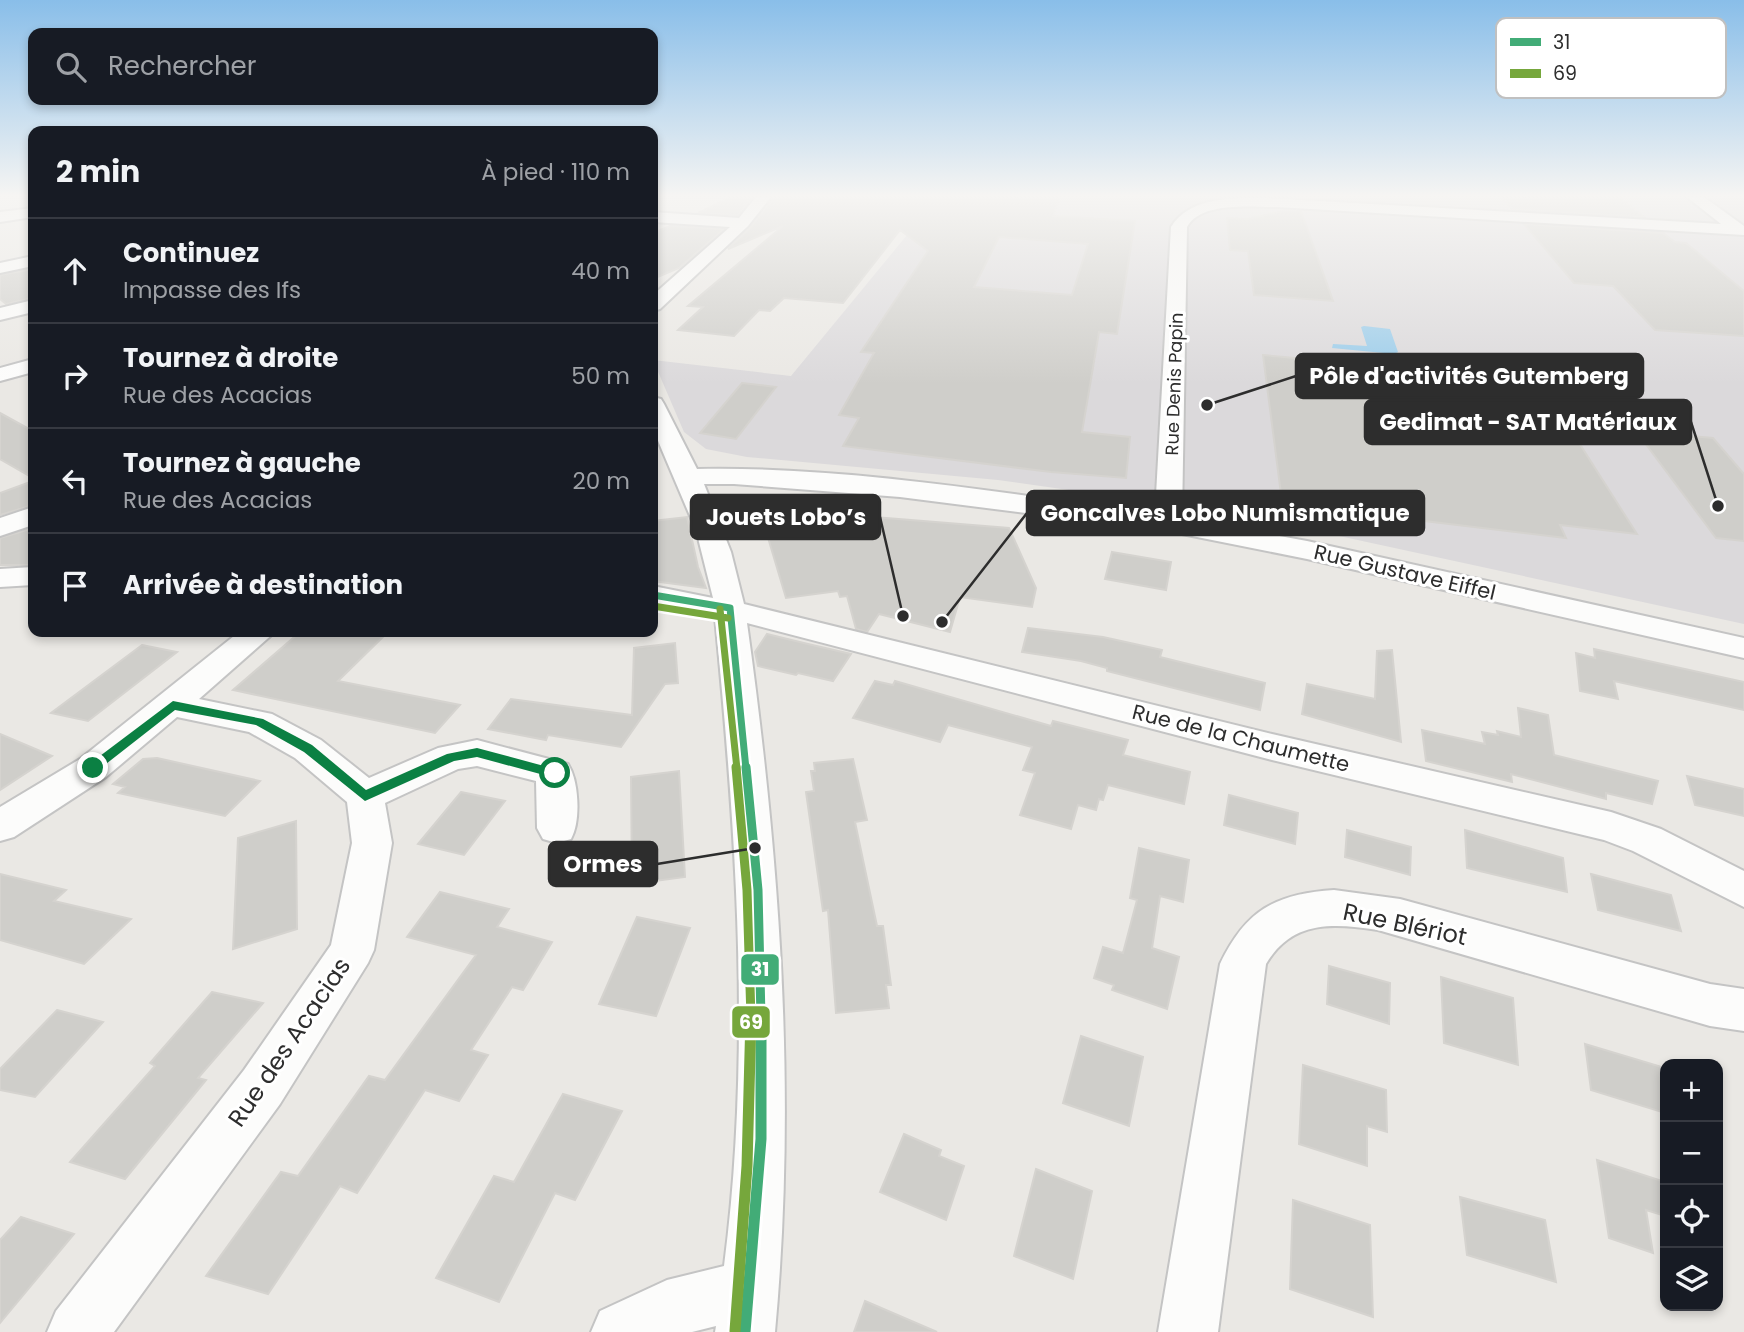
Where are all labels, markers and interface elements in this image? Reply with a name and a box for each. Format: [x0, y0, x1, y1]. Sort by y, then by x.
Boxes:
legend [1496, 18, 1726, 98]
search box [28, 28, 658, 105]
text: 31 [1553, 29, 1570, 56]
icon: search [52, 48, 90, 86]
text: Rechercher [108, 48, 256, 84]
text: 69 [1553, 60, 1577, 87]
text: 2 min [56, 150, 140, 193]
text: À pied · 110 m [481, 156, 630, 188]
text: Continuez [123, 235, 259, 271]
icon: ahead [56, 252, 94, 290]
text: 40 m [571, 255, 630, 287]
text: Impasse des Ifs [123, 274, 301, 306]
street label: Rue Denis Papin [1159, 312, 1189, 456]
text: Tournez à droite [123, 340, 338, 376]
callout: Pôle d'activités Gutemberg [1296, 354, 1643, 398]
icon: right [56, 357, 94, 395]
text: 50 m [571, 360, 630, 392]
text: Pôle d'activités Gutemberg [1309, 360, 1629, 392]
text: Rue des Acacias [123, 379, 312, 411]
callout: Gedimat - SAT Matériaux [1365, 400, 1691, 444]
text: Gedimat - SAT Matériaux [1379, 406, 1677, 438]
text: Tournez à gauche [123, 445, 361, 481]
icon: left [56, 462, 94, 500]
text: 20 m [572, 465, 630, 497]
text: Rue des Acacias [123, 484, 312, 516]
callout: Goncalves Lobo Numismatique [1027, 491, 1424, 535]
callout: Jouets Lobo’s [691, 495, 880, 539]
text: Goncalves Lobo Numismatique [1040, 497, 1410, 529]
text: Jouets Lobo’s [706, 501, 866, 533]
street label: Rue Gustave Eiffel [1311, 537, 1499, 607]
icon: arrive [56, 567, 94, 605]
text: Arrivée à destination [123, 567, 403, 603]
street label: Rue de la Chaumette [1129, 697, 1353, 779]
route end [77, 752, 108, 783]
route start [539, 757, 570, 788]
callout: Ormes [549, 842, 657, 886]
text: Ormes [563, 848, 643, 880]
street label: Rue Blériot [1340, 895, 1470, 953]
street label: Rue des Acacias [220, 951, 358, 1133]
line badge: 31 [740, 953, 780, 986]
text: 31 [751, 956, 769, 983]
line badge: 69 [731, 1005, 771, 1039]
text: 69 [739, 1009, 763, 1036]
map controls [1660, 1059, 1723, 1311]
button: + [1660, 1059, 1723, 1122]
button: − [1660, 1122, 1723, 1185]
button: locate [1660, 1185, 1723, 1248]
button: layers [1660, 1248, 1723, 1311]

